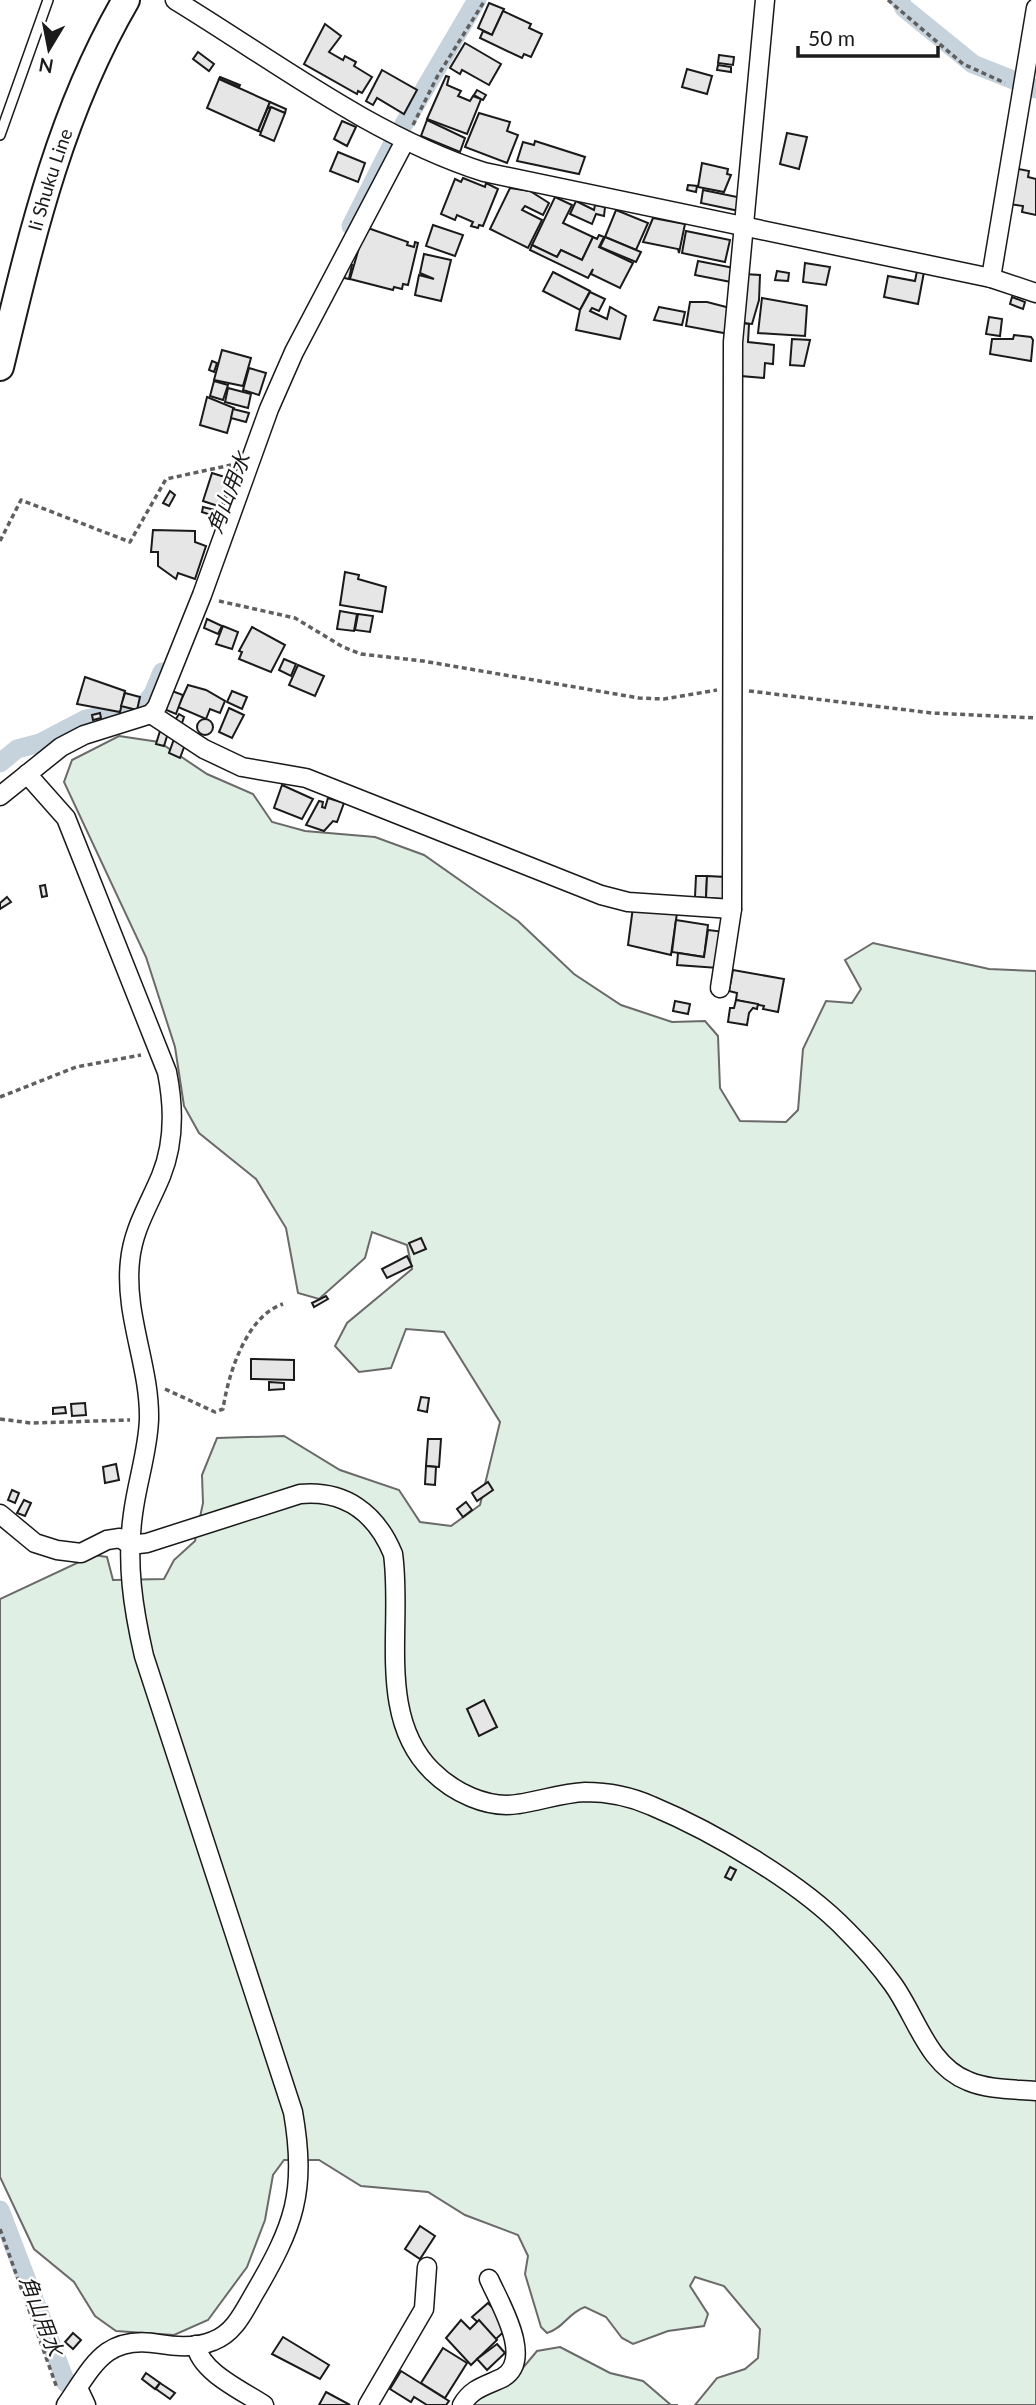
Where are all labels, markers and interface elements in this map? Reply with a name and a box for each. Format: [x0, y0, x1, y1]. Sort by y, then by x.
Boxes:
north arrow [14, 14, 84, 84]
scale bar [798, 14, 938, 58]
text: 50 m [808, 25, 855, 50]
text: N [37, 54, 55, 79]
street label: Ii Shuku Line [23, 125, 77, 233]
water label: 角山用水 [201, 447, 255, 536]
water label: 角山用水 [16, 2272, 70, 2361]

